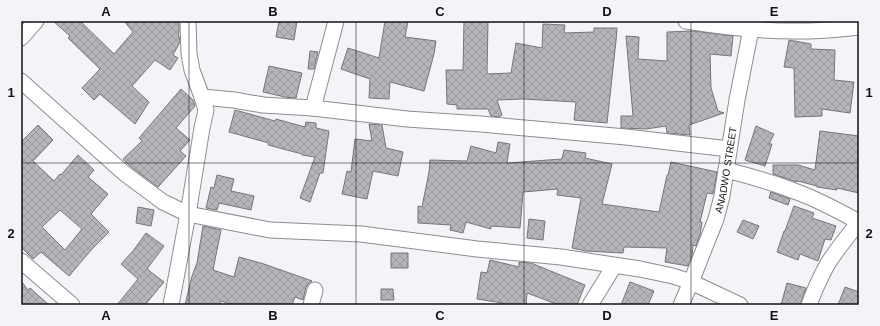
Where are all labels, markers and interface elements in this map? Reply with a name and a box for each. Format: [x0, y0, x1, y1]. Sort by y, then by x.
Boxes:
text: A [101, 4, 111, 19]
text: B [268, 4, 278, 19]
text: C [435, 4, 445, 19]
text: D [602, 4, 612, 19]
text: E [770, 4, 779, 19]
text: 1 [7, 85, 15, 100]
text: 1 [865, 85, 873, 100]
street label: ANADWO STREET [712, 126, 738, 214]
text: 2 [7, 226, 15, 241]
text: 2 [865, 226, 873, 241]
text: A [101, 308, 111, 323]
text: B [268, 308, 278, 323]
text: C [435, 308, 445, 323]
text: D [602, 308, 612, 323]
text: E [770, 308, 779, 323]

